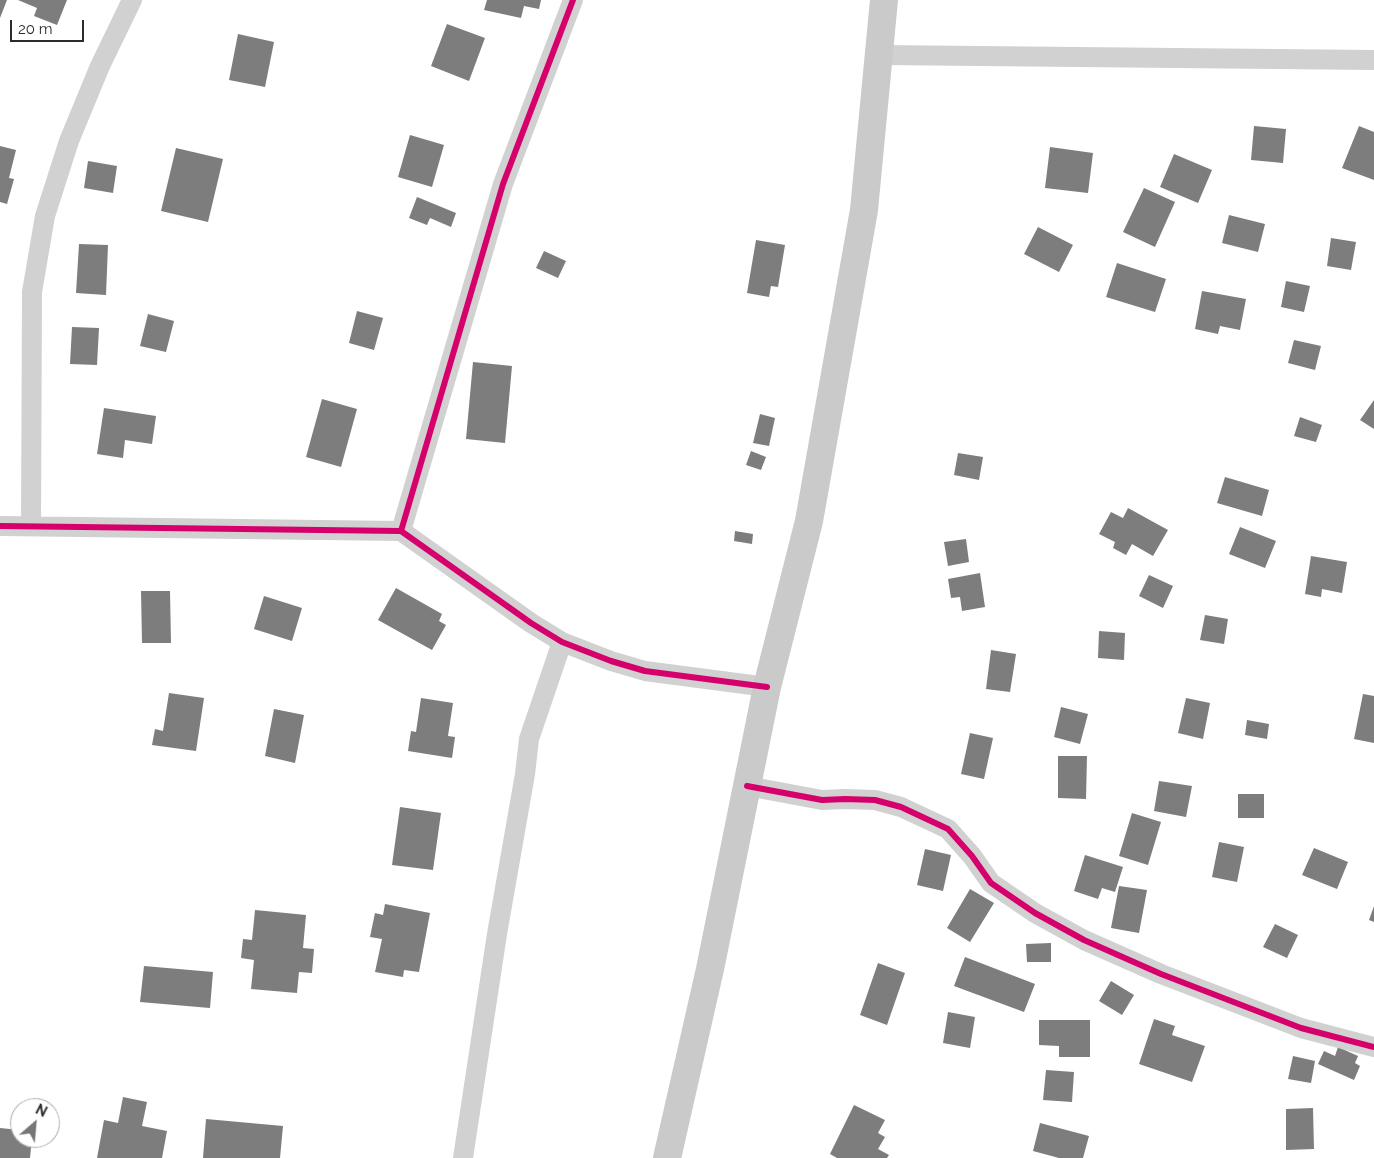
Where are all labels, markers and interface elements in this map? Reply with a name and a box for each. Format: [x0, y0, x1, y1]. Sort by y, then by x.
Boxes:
scale bar [12, 10, 86, 42]
text: 20 m [18, 20, 53, 38]
north arrow [10, 1098, 60, 1148]
text: N [33, 1101, 50, 1120]

